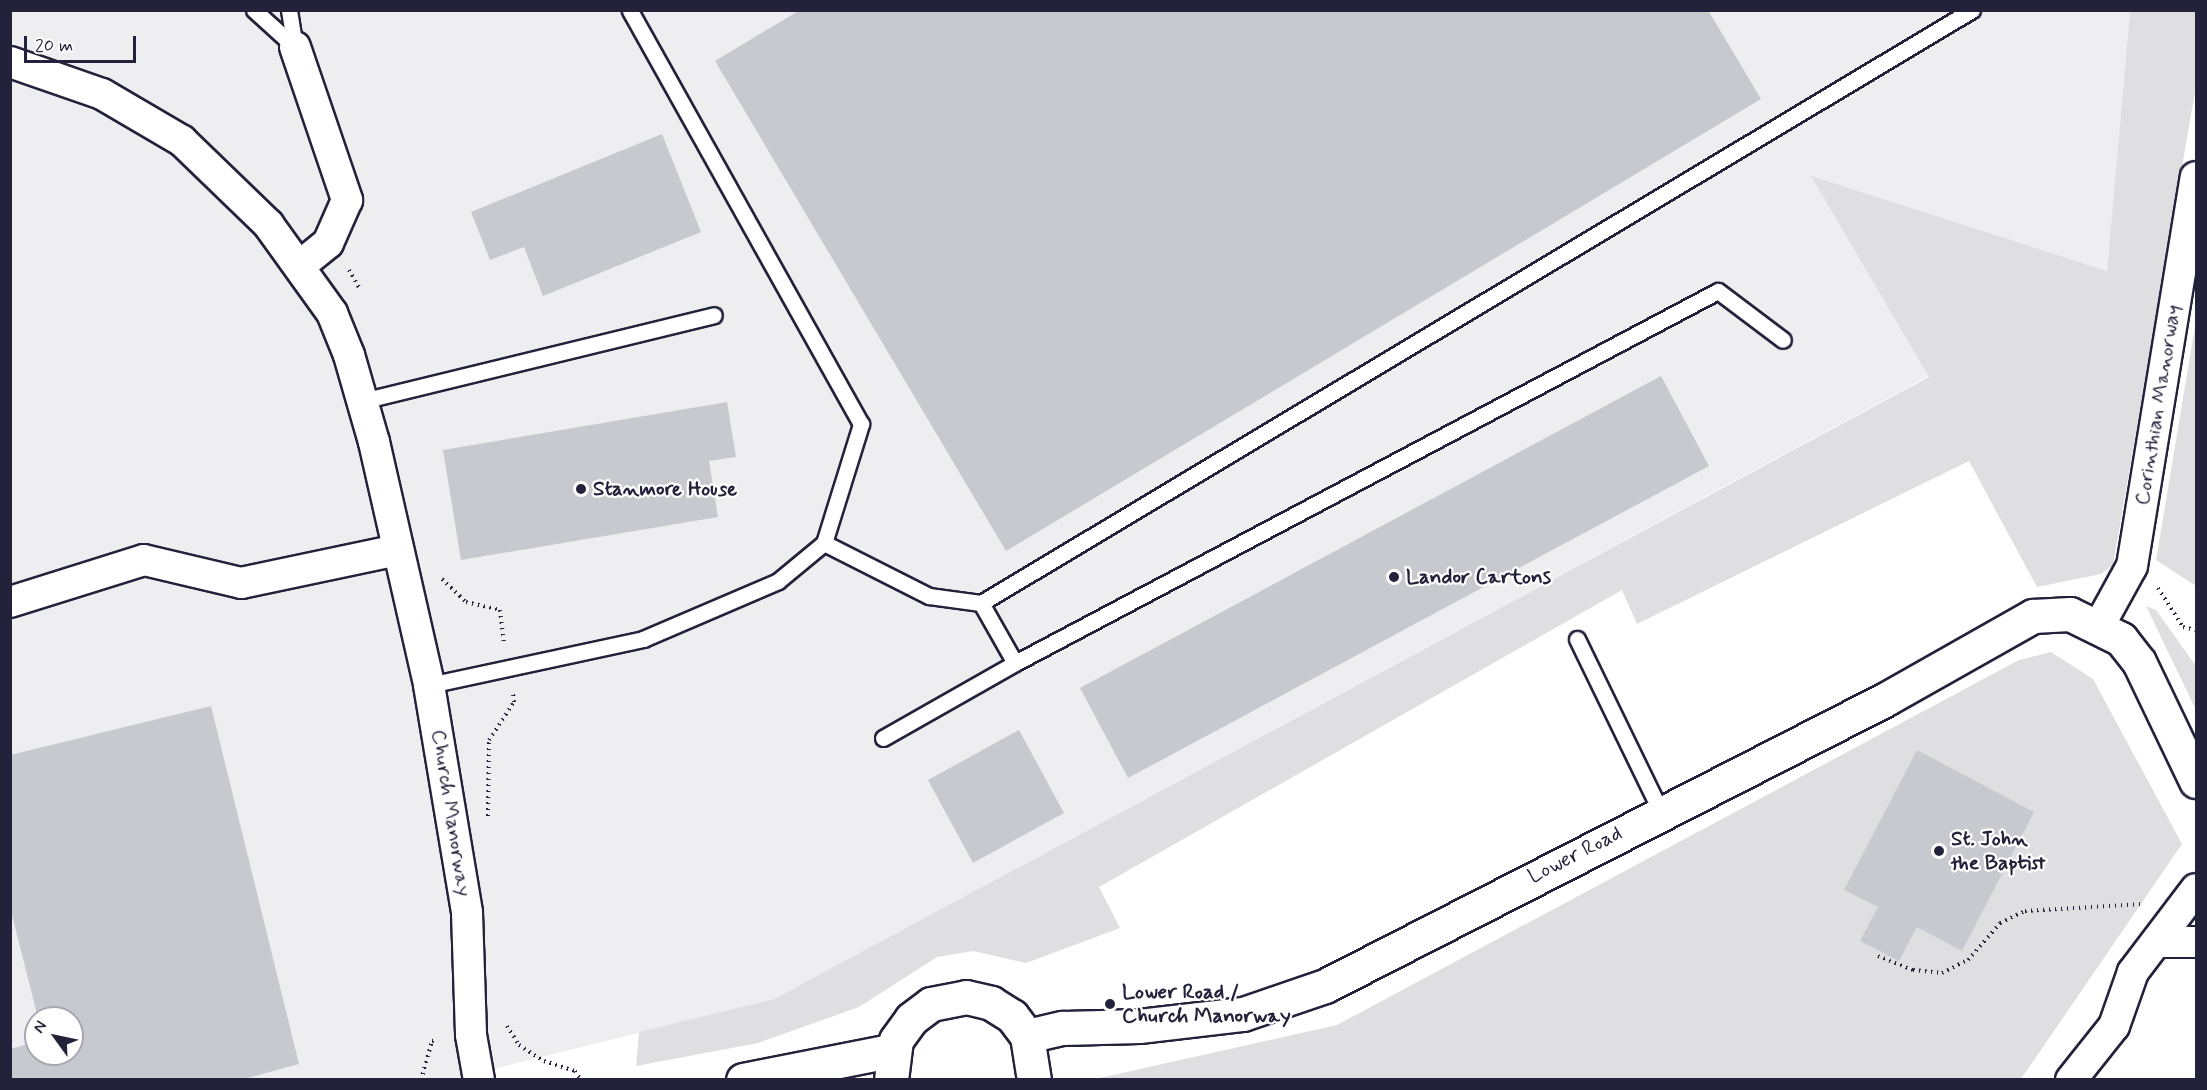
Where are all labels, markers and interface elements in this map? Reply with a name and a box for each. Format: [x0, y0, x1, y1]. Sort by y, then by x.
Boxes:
scale bar [27, 24, 140, 62]
text: 20 m [35, 34, 73, 58]
street label: Corinthian Manorway [2130, 305, 2186, 505]
place label: Stanmore House [593, 476, 737, 502]
marker: Stanmore House [574, 482, 588, 496]
place label: Landor Cartons [1406, 564, 1547, 590]
marker: Landor Cartons [1387, 570, 1401, 584]
street label: Church Manorway [425, 728, 477, 898]
street label: Lower Road [1524, 820, 1626, 890]
place label: St. John the Baptist [1951, 826, 2046, 876]
marker: St. John the Baptist [1932, 844, 1946, 858]
place label: Lower Road / Church Manorway [1122, 979, 1291, 1029]
marker: Lower Road / Church Manorway [1103, 997, 1117, 1011]
north arrow [24, 1006, 84, 1066]
text: N [28, 1017, 52, 1037]

